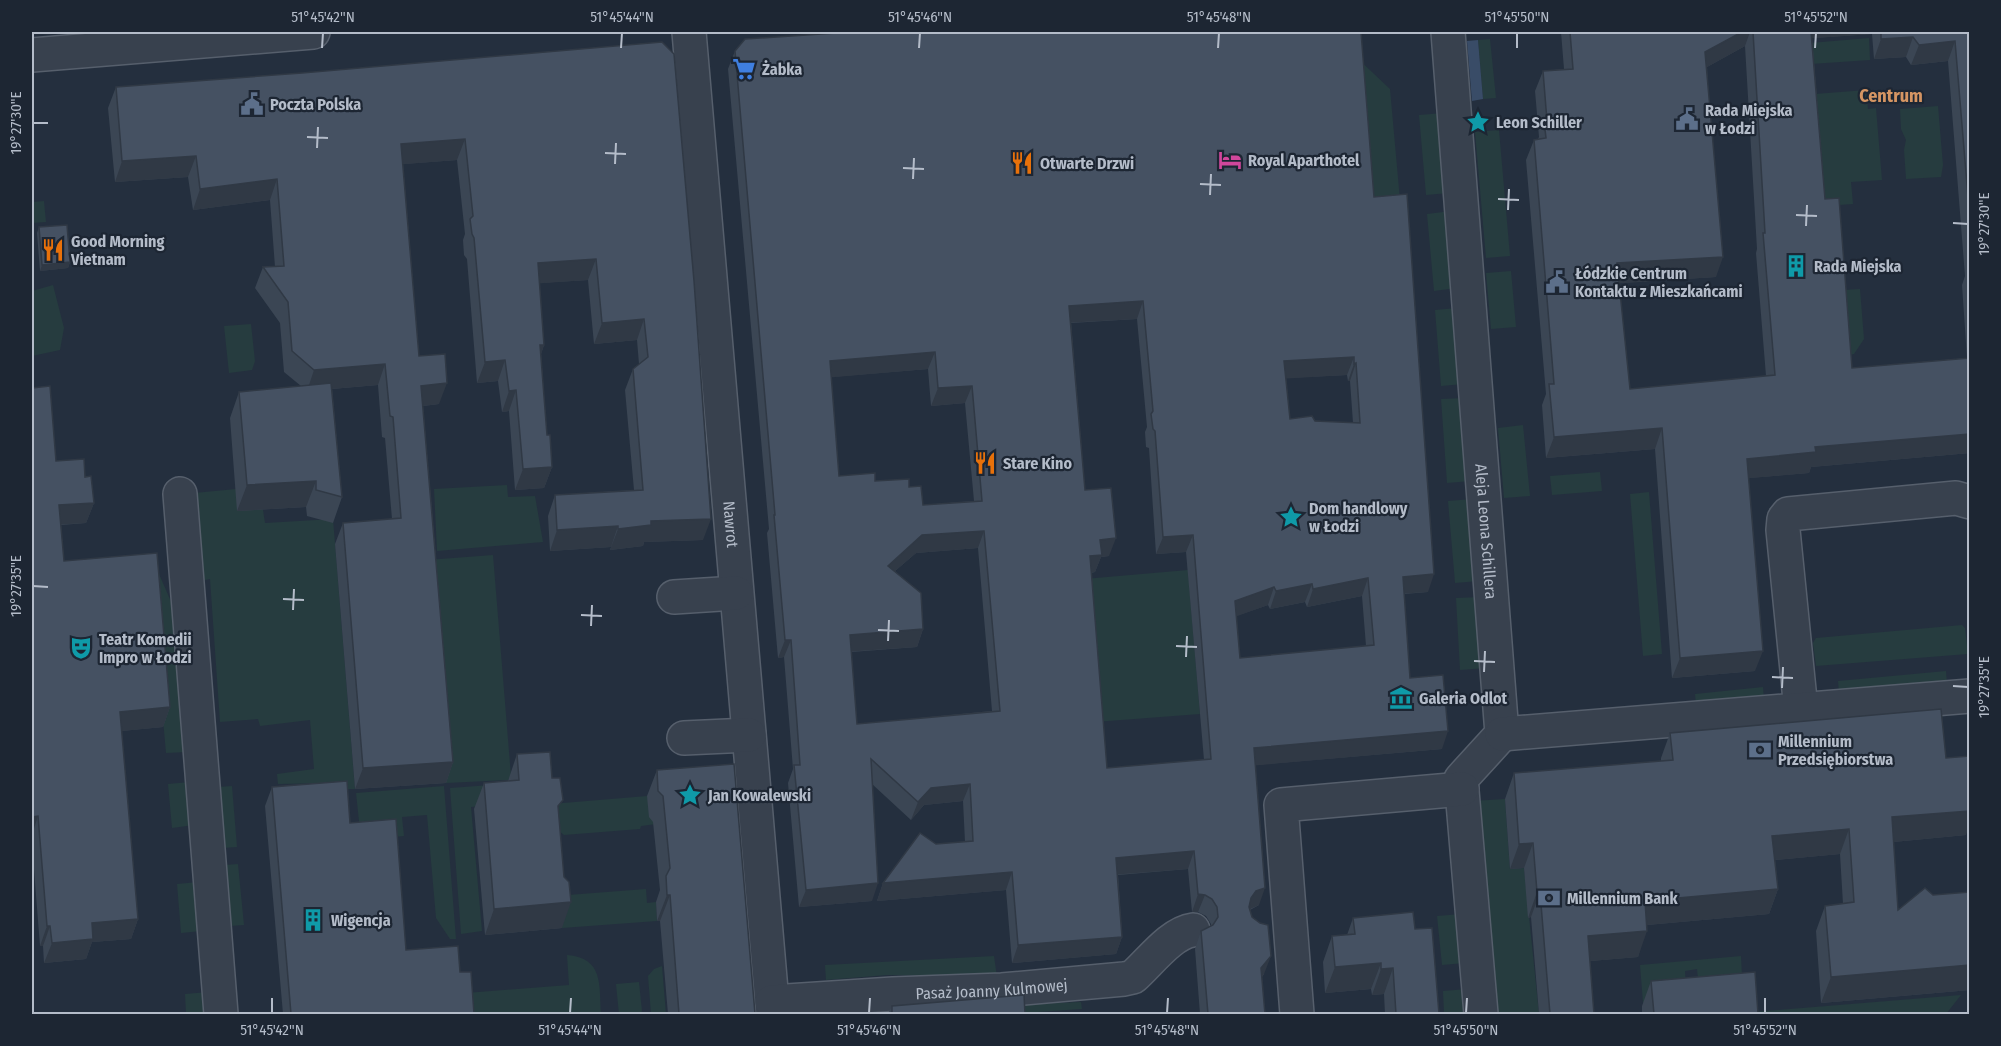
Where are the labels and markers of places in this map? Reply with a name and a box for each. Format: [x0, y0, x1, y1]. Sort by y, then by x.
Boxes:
supermarket icon: Żabka [731, 56, 757, 82]
place label: Żabka [762, 60, 802, 79]
public building icon: Poczta Polska [239, 91, 265, 117]
place label: Poczta Polska [270, 95, 361, 114]
place label: Rada Miejska w Łodzi [1705, 101, 1793, 138]
public building icon: Rada Miejska w Łodzi [1674, 106, 1700, 132]
place icon: Leon Schiller [1465, 109, 1491, 135]
place label: Leon Schiller [1496, 113, 1582, 132]
hotel icon: Royal Aparthotel [1217, 147, 1243, 173]
restaurant icon: Otwarte Drzwi [1009, 150, 1035, 176]
place label: Royal Aparthotel [1248, 151, 1360, 170]
place label: Otwarte Drzwi [1040, 154, 1134, 173]
place label: Good Morning Vietnam [70, 232, 164, 269]
restaurant icon: Good Morning Vietnam [40, 237, 66, 263]
building icon: Rada Miejska [1783, 253, 1809, 279]
place label: Rada Miejska [1814, 257, 1902, 276]
place label: Łódzkie Centrum Kontaktu z Mieszkańcami [1575, 264, 1743, 301]
public building icon: Łódzkie Centrum Kontaktu z Mieszkańcami [1544, 269, 1570, 295]
restaurant icon: Stare Kino [972, 450, 998, 476]
place label: Stare Kino [1003, 454, 1072, 473]
place label: Dom handlowy w Łodzi [1309, 499, 1408, 536]
place icon: Dom handlowy w Łodzi [1278, 504, 1304, 530]
place label: Teatr Komedii Impro w Łodzi [99, 630, 192, 667]
theatre icon: Teatr Komedii Impro w Łodzi [68, 635, 94, 661]
museum icon: Galeria Odlot [1388, 685, 1414, 711]
place label: Galeria Odlot [1419, 689, 1508, 708]
place label: Millennium Przedsiębiorstwa [1778, 732, 1893, 769]
bank icon: Millennium Przedsiębiorstwa [1747, 737, 1773, 763]
place icon: Jan Kowalewski [677, 782, 703, 808]
place label: Jan Kowalewski [707, 786, 811, 805]
bank icon: Millennium Bank [1536, 885, 1562, 911]
place label: Millennium Bank [1567, 889, 1678, 908]
building icon: Wigencja [300, 907, 326, 933]
place label: Wigencja [331, 911, 391, 930]

